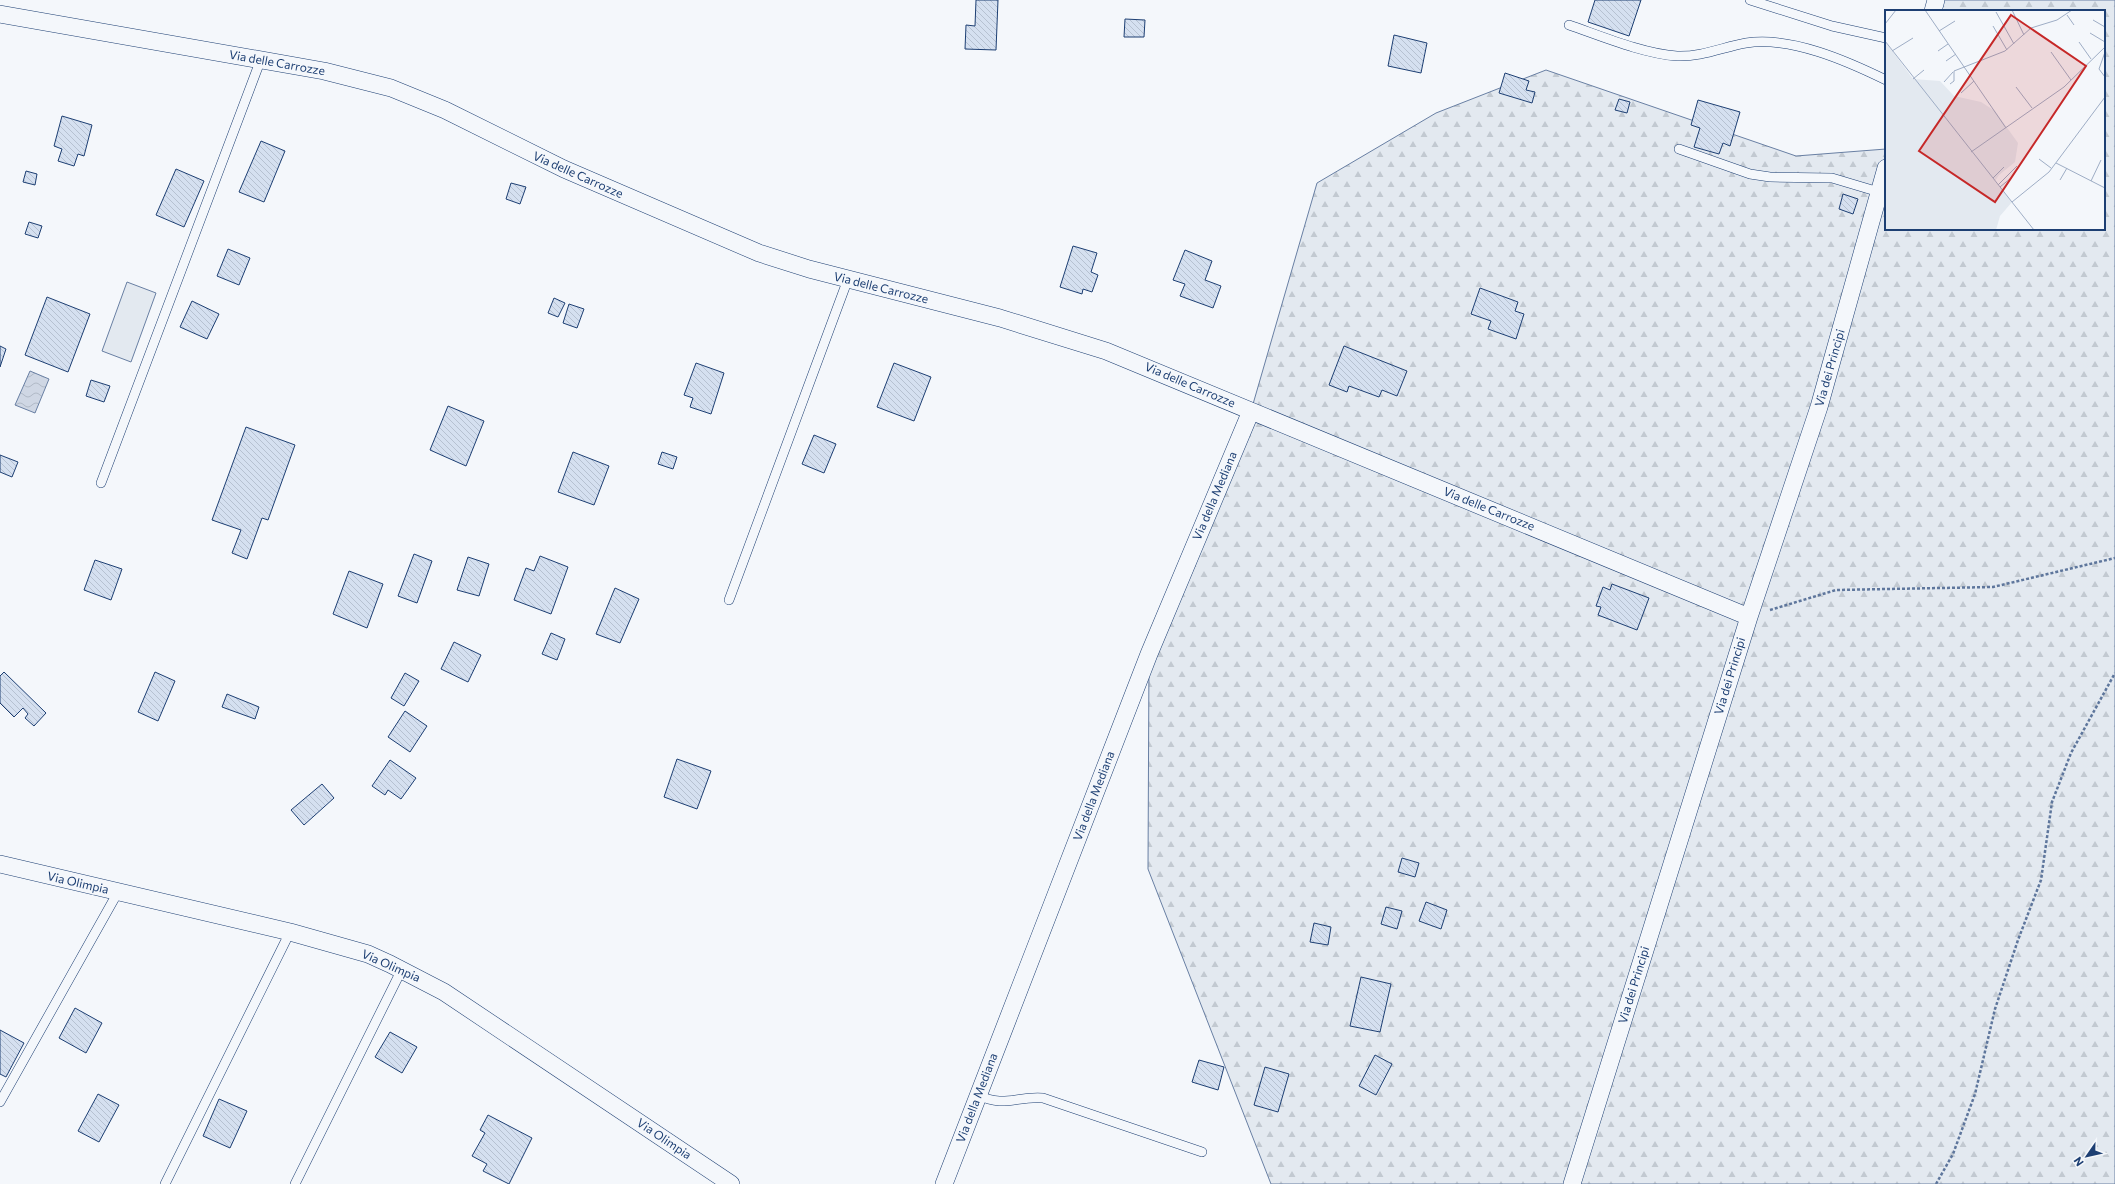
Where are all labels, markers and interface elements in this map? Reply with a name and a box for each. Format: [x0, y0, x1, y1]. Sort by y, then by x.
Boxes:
inset map [1885, 10, 2105, 230]
street label: Via delle Carrozze [228, 47, 326, 77]
street label: Via delle Carrozze [531, 148, 626, 200]
street label: Via delle Carrozze [832, 268, 930, 306]
street label: Via dei Principi [1811, 327, 1847, 408]
street label: Via delle Carrozze [1143, 359, 1238, 410]
street label: Via della Mediana [1189, 449, 1239, 542]
street label: Via delle Carrozze [1442, 483, 1537, 533]
street label: Via dei Principi [1711, 635, 1747, 716]
street label: Via della Mediana [1069, 749, 1117, 843]
street label: Via Olimpia [46, 868, 110, 896]
street label: Via dei Principi [1615, 944, 1651, 1025]
street label: Via Olimpia [360, 946, 423, 984]
street label: Via della Mediana [952, 1051, 1000, 1145]
street label: Via Olimpia [635, 1115, 694, 1162]
north arrow [2067, 1136, 2107, 1176]
text: N [2071, 1155, 2086, 1169]

